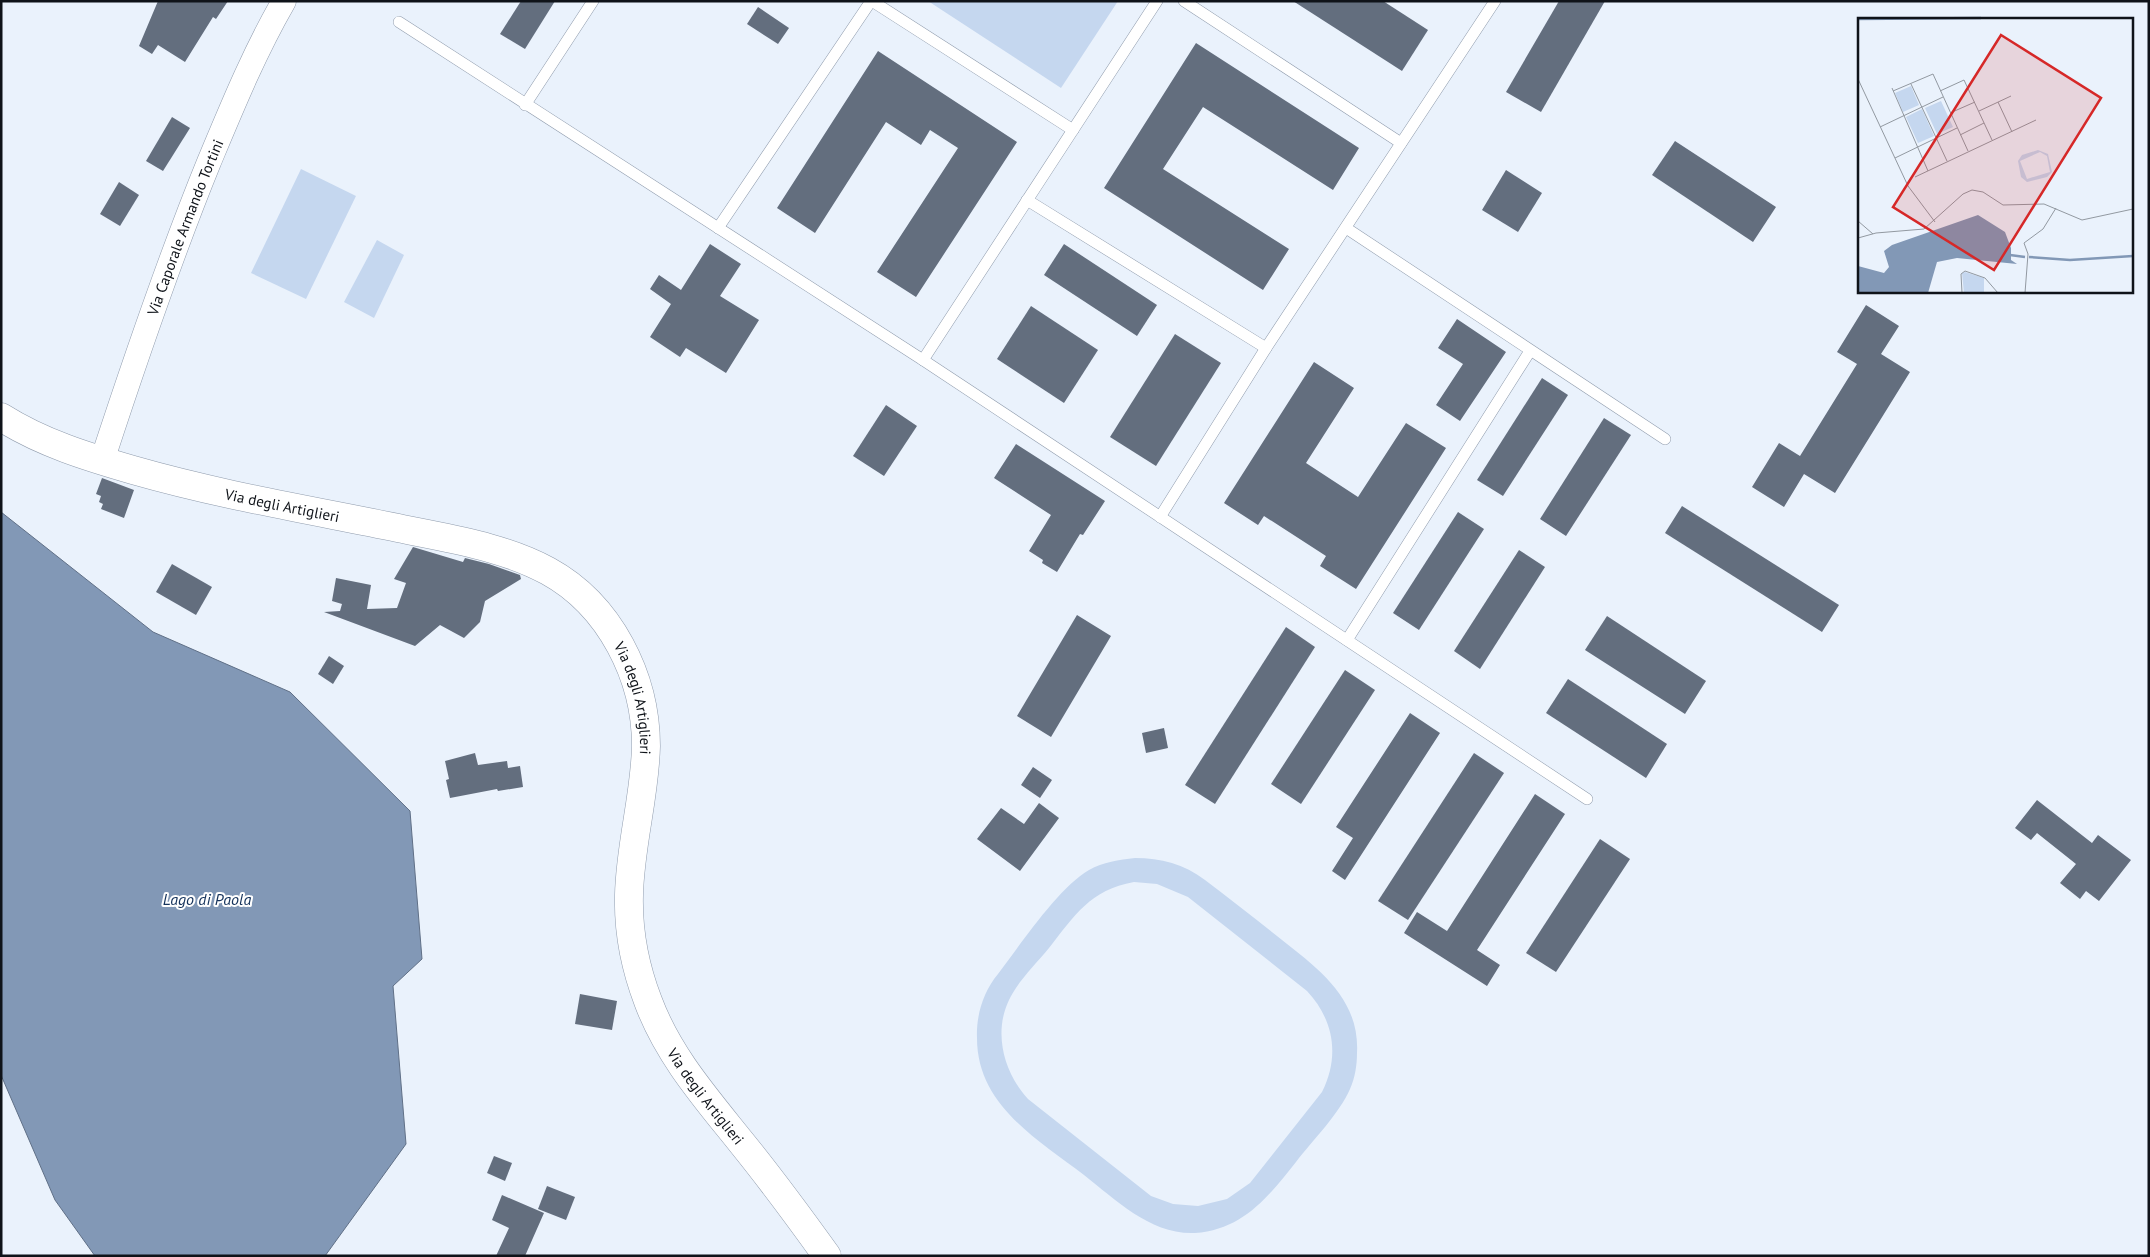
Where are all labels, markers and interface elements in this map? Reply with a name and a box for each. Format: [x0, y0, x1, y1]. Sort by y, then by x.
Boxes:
inset map [1858, 18, 2132, 292]
street label: Via Caporale Armando Tortini [142, 136, 227, 319]
street label: Via degli Artiglieri [222, 484, 341, 526]
street label: Via degli Artiglieri [610, 637, 656, 755]
water label: Lago di Paola [163, 889, 251, 909]
street label: Via degli Artiglieri [663, 1043, 749, 1148]

